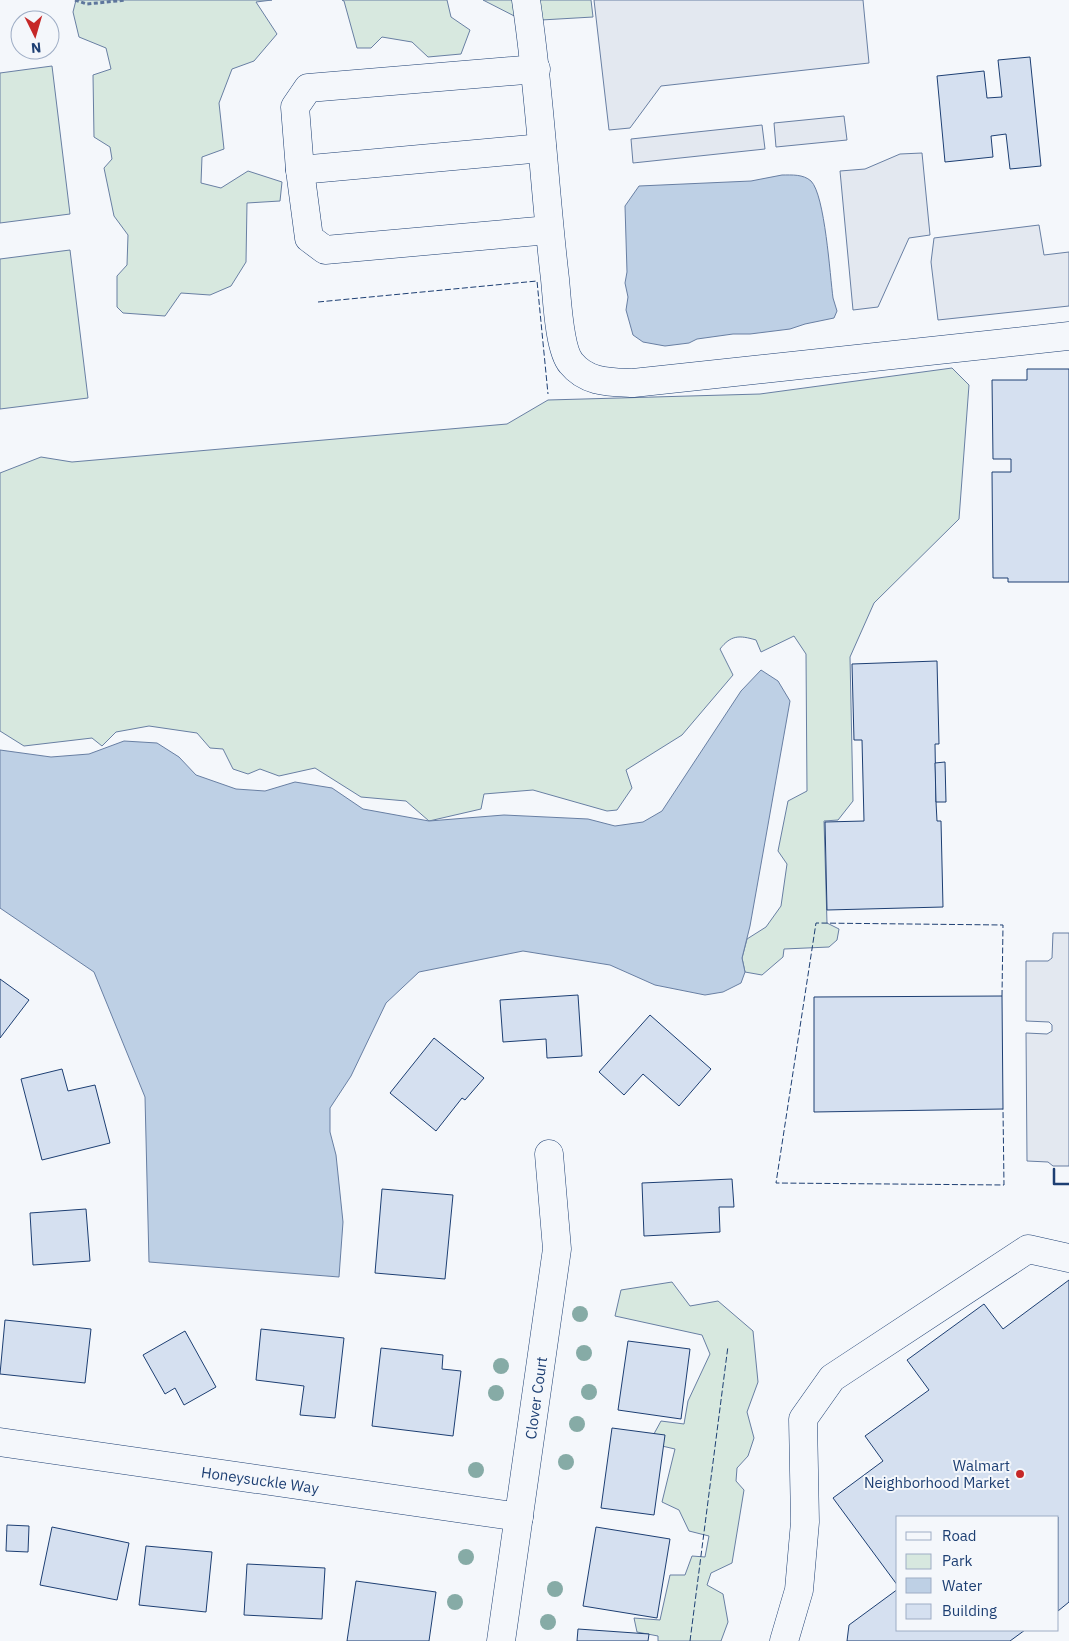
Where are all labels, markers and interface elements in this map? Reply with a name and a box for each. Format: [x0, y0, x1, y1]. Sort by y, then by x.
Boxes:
north arrow [10, 10, 60, 60]
text: N [30, 39, 42, 57]
street label: Clover Court [521, 1355, 551, 1441]
place label: Walmart Neighborhood Market [864, 1456, 1010, 1492]
street label: Honeysuckle Way [200, 1462, 321, 1498]
marker: Walmart Neighborhood Market [1014, 1468, 1026, 1480]
legend [896, 1516, 1059, 1631]
text: Road [942, 1526, 977, 1545]
text: Park [942, 1551, 972, 1570]
text: Water [942, 1576, 983, 1595]
text: Building [942, 1601, 997, 1620]

